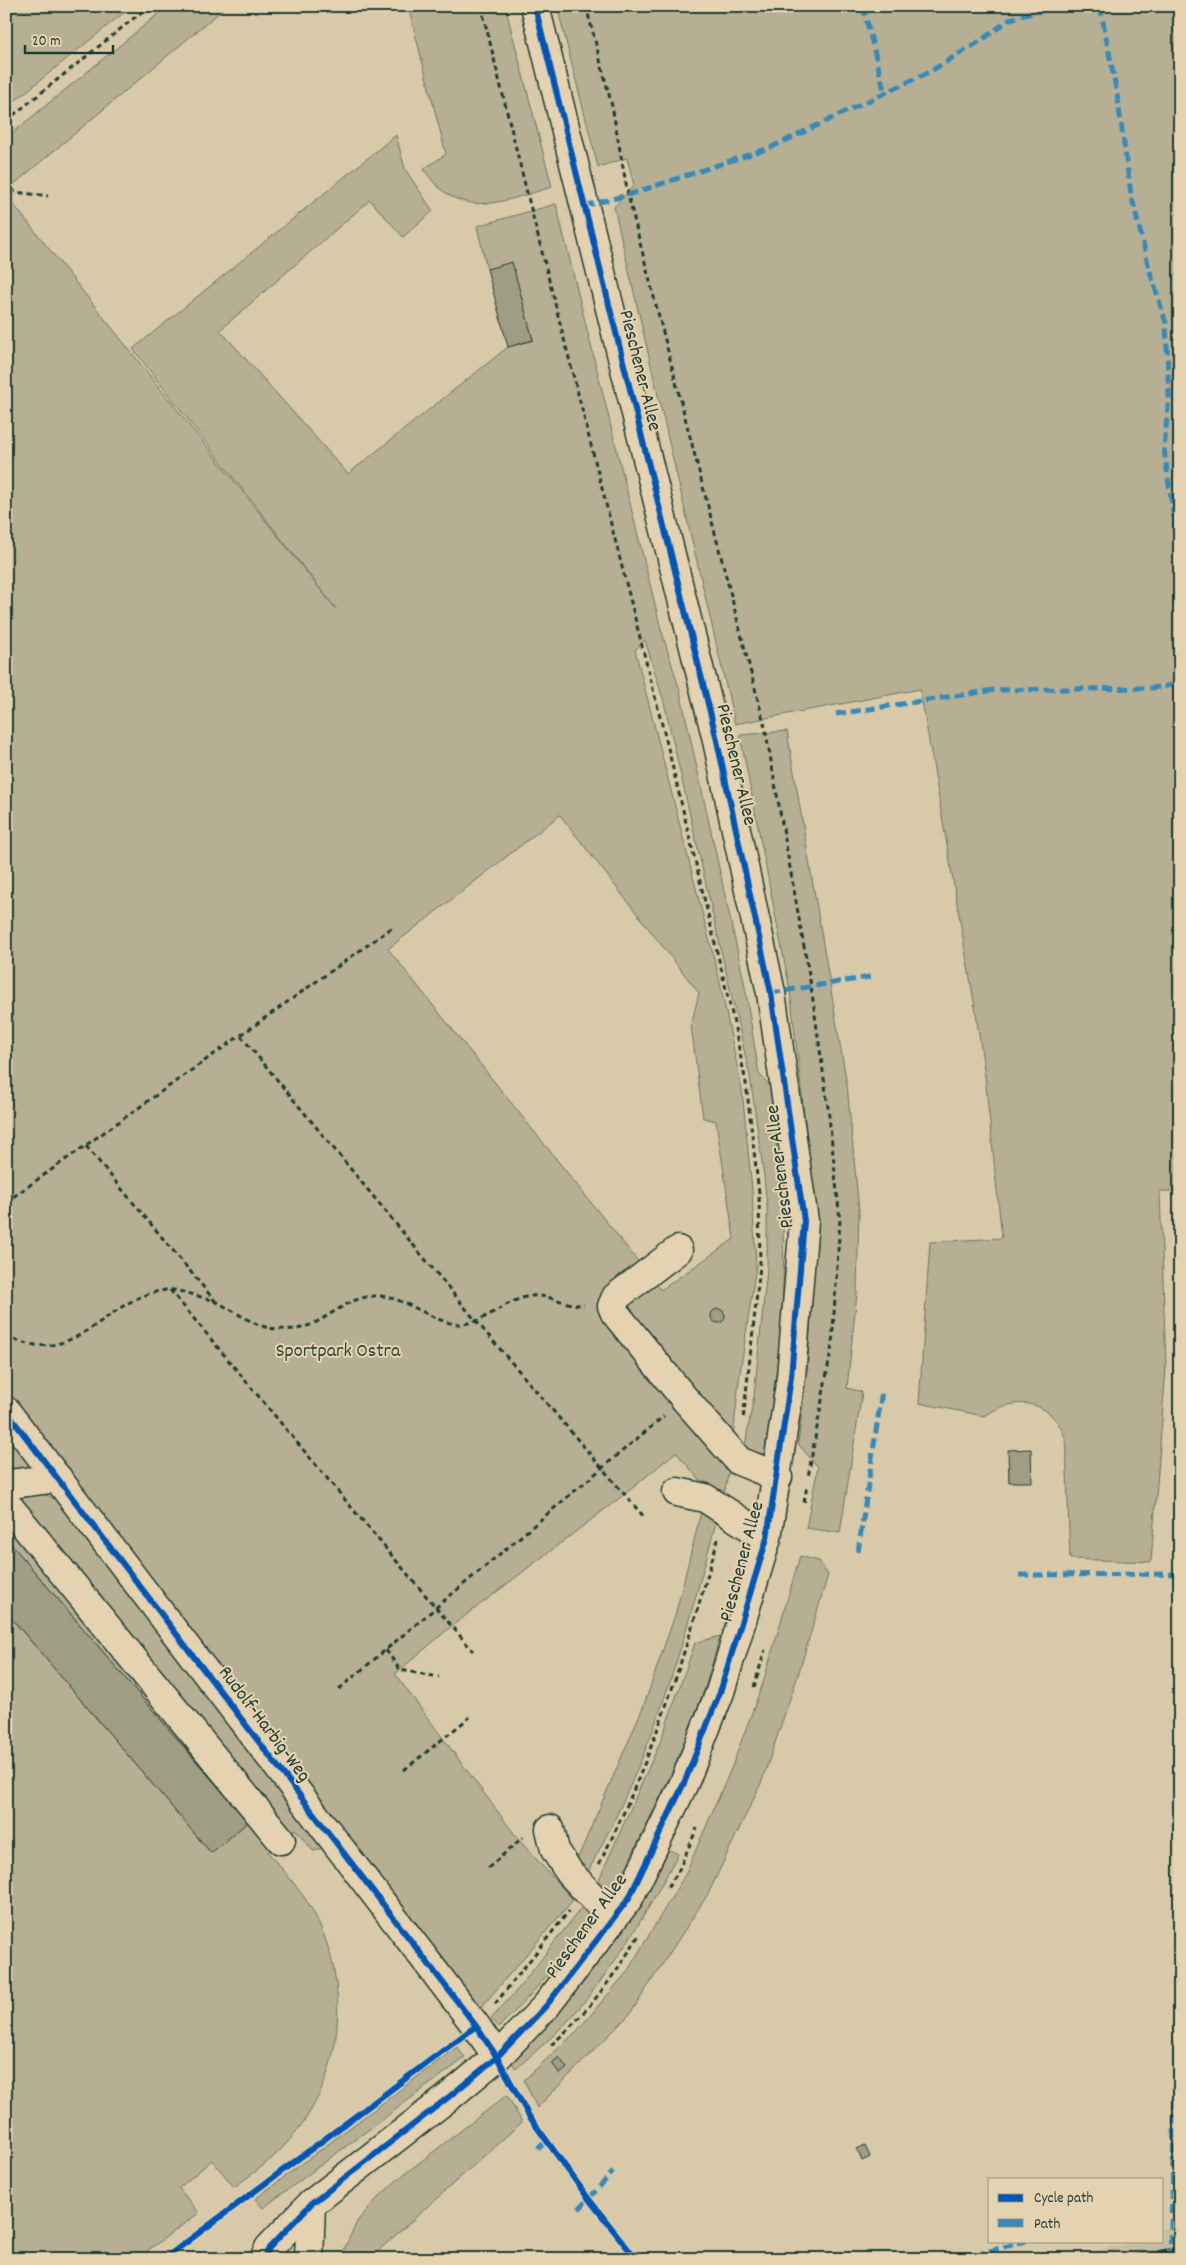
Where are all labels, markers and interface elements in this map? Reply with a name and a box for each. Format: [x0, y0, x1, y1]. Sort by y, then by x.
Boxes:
scale bar [25, 22, 112, 54]
text: 20 m [32, 31, 60, 53]
street label: Pieschener Allee [611, 307, 668, 434]
street label: Pieschener Allee [707, 701, 763, 828]
street label: Pieschener Allee [759, 1103, 802, 1230]
park label: Sportpark Ostra [276, 1338, 401, 1366]
street label: Pieschener Allee [713, 1498, 773, 1625]
street label: Rudolf-Harbig-Weg [211, 1661, 317, 1789]
street label: Pieschener Allee [540, 1868, 635, 1985]
legend [988, 2178, 1164, 2242]
text: Cycle path [1034, 2188, 1094, 2210]
text: Path [1034, 2214, 1060, 2236]

